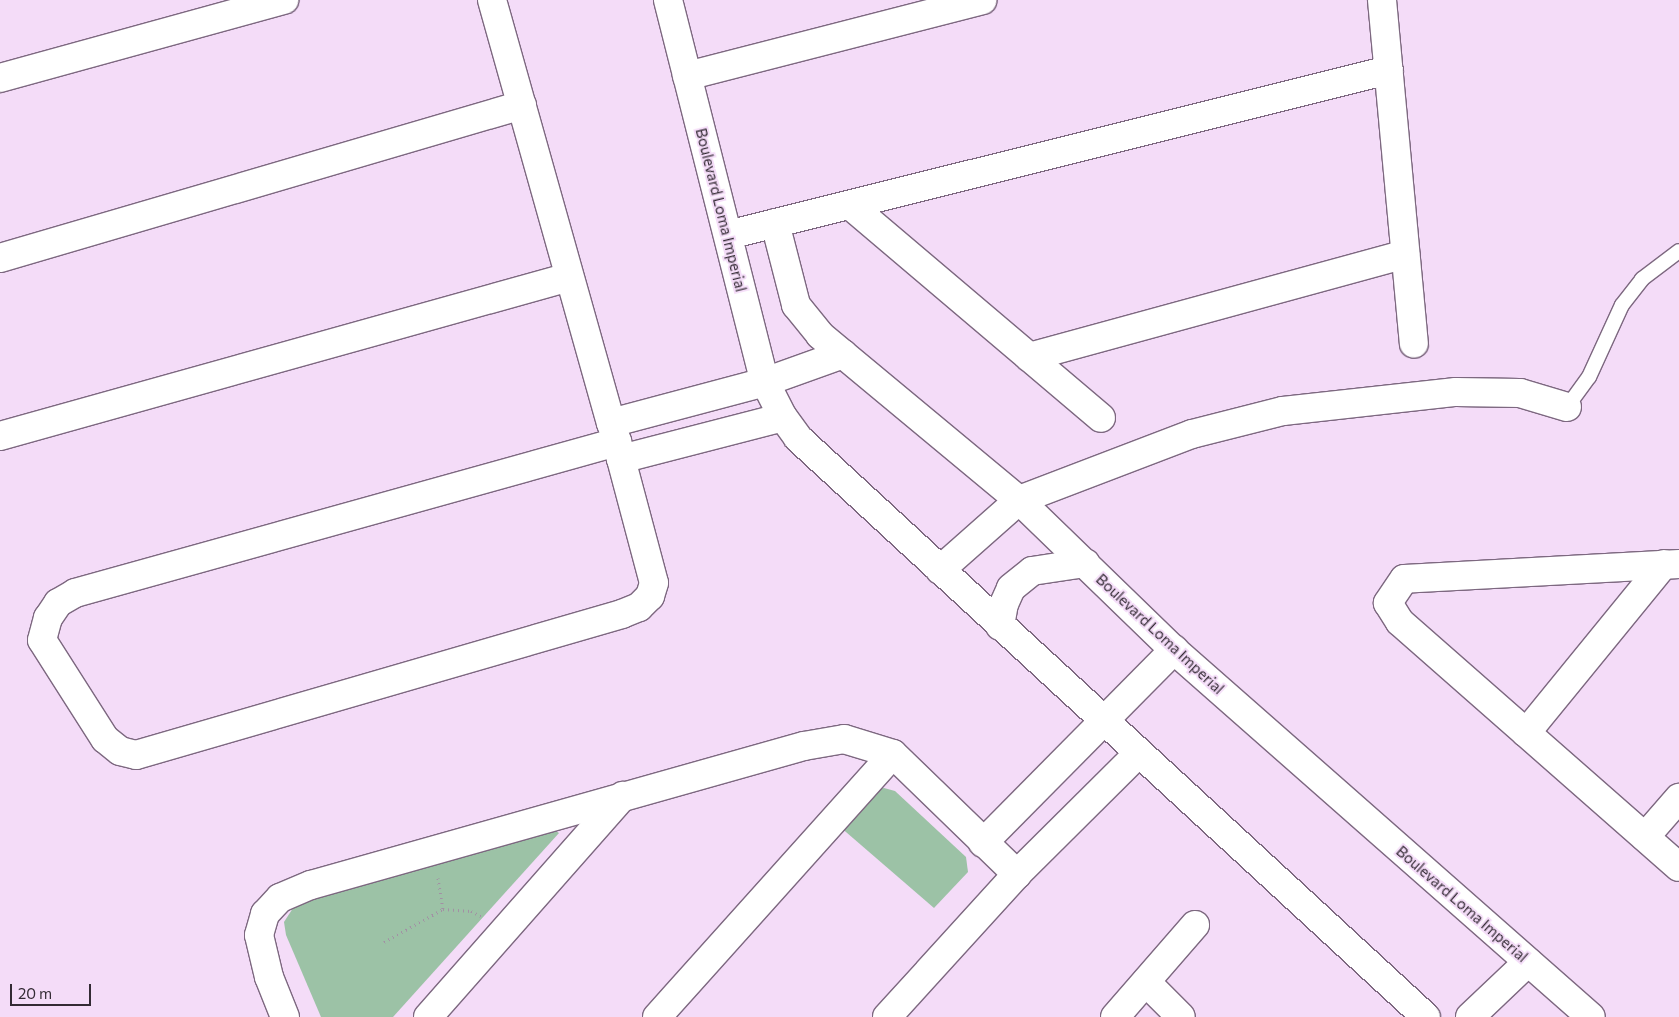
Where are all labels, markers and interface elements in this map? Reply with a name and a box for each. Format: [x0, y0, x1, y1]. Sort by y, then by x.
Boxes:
street label: Boulevard Loma Imperial [692, 126, 750, 294]
street label: Boulevard Loma Imperial [1092, 570, 1228, 698]
street label: Boulevard Loma Imperial [1393, 842, 1531, 966]
scale bar [12, 974, 94, 1006]
text: 20 m [18, 984, 52, 1002]

